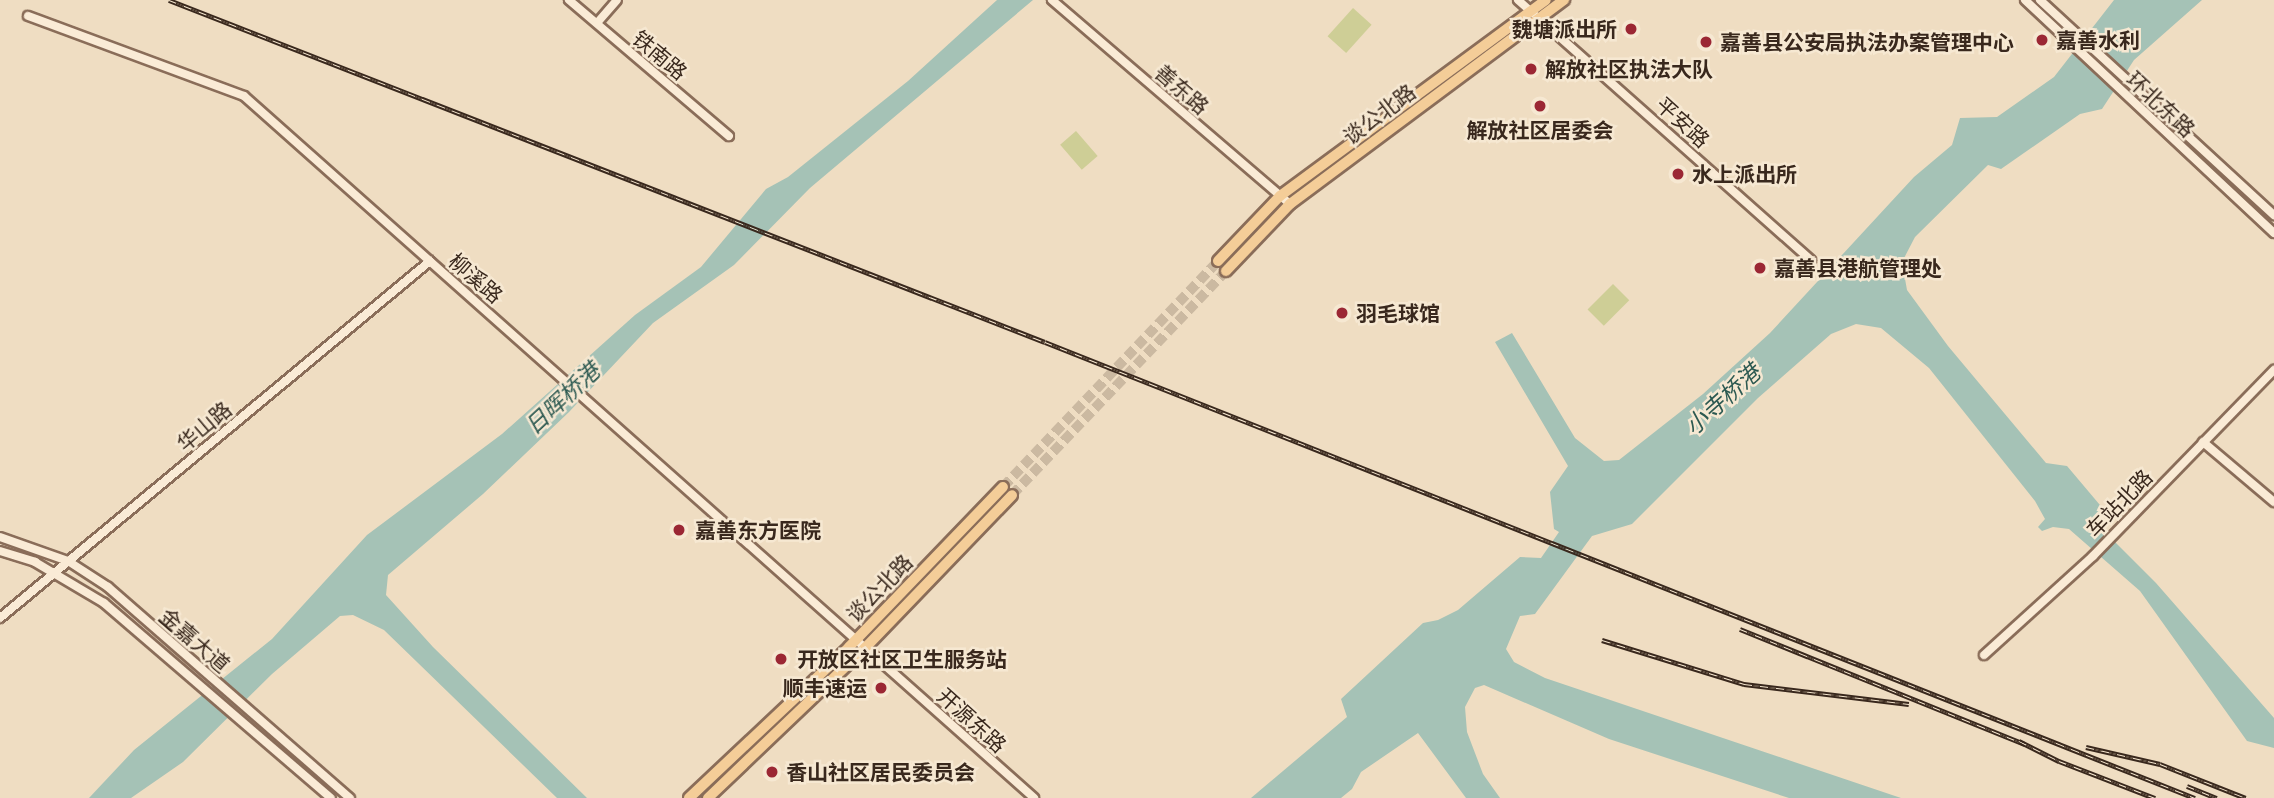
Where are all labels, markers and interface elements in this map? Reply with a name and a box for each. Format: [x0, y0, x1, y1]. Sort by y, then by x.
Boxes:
place label: 魏塘派出所 [1512, 16, 1617, 42]
marker: 魏塘派出所 [1623, 21, 1639, 37]
street label: 铁南路 [628, 25, 692, 85]
place label: 嘉善水利 [2056, 27, 2140, 53]
place label: 嘉善县公安局执法办案管理中心 [1720, 29, 2014, 55]
marker: 嘉善水利 [2034, 32, 2050, 48]
marker: 嘉善县公安局执法办案管理中心 [1698, 34, 1714, 50]
place label: 解放社区执法大队 [1545, 56, 1713, 82]
street label: 善东路 [1150, 59, 1214, 119]
marker: 解放社区执法大队 [1523, 61, 1539, 77]
street label: 环北东路 [2122, 66, 2200, 142]
street label: 谈公北路 [1338, 79, 1420, 149]
street label: 平安路 [1651, 92, 1715, 152]
marker: 解放社区居委会 [1532, 98, 1548, 114]
place label: 解放社区居委会 [1467, 117, 1613, 143]
place label: 水上派出所 [1692, 161, 1797, 187]
marker: 水上派出所 [1670, 166, 1686, 182]
street label: 柳溪路 [444, 248, 508, 308]
place label: 嘉善县港航管理处 [1774, 255, 1942, 281]
marker: 嘉善县港航管理处 [1752, 260, 1768, 276]
place label: 羽毛球馆 [1356, 300, 1440, 326]
marker: 羽毛球馆 [1334, 305, 1350, 321]
water label: 日晖桥港 [519, 357, 605, 439]
water label: 小寺桥港 [1679, 358, 1765, 440]
street label: 华山路 [172, 396, 236, 456]
street label: 车站北路 [2081, 464, 2157, 542]
place label: 嘉善东方医院 [695, 517, 821, 543]
marker: 嘉善东方医院 [669, 520, 689, 540]
street label: 谈公北路 [841, 549, 917, 627]
street label: 金嘉大道 [155, 603, 235, 677]
place label: 开放区社区卫生服务站 [797, 646, 1007, 672]
marker: 开放区社区卫生服务站 [771, 649, 791, 669]
place label: 顺丰速运 [783, 675, 867, 701]
marker: 顺丰速运 [873, 680, 889, 696]
street label: 开源东路 [932, 683, 1012, 757]
place label: 香山社区居民委员会 [786, 759, 975, 785]
marker: 香山社区居民委员会 [764, 764, 780, 780]

